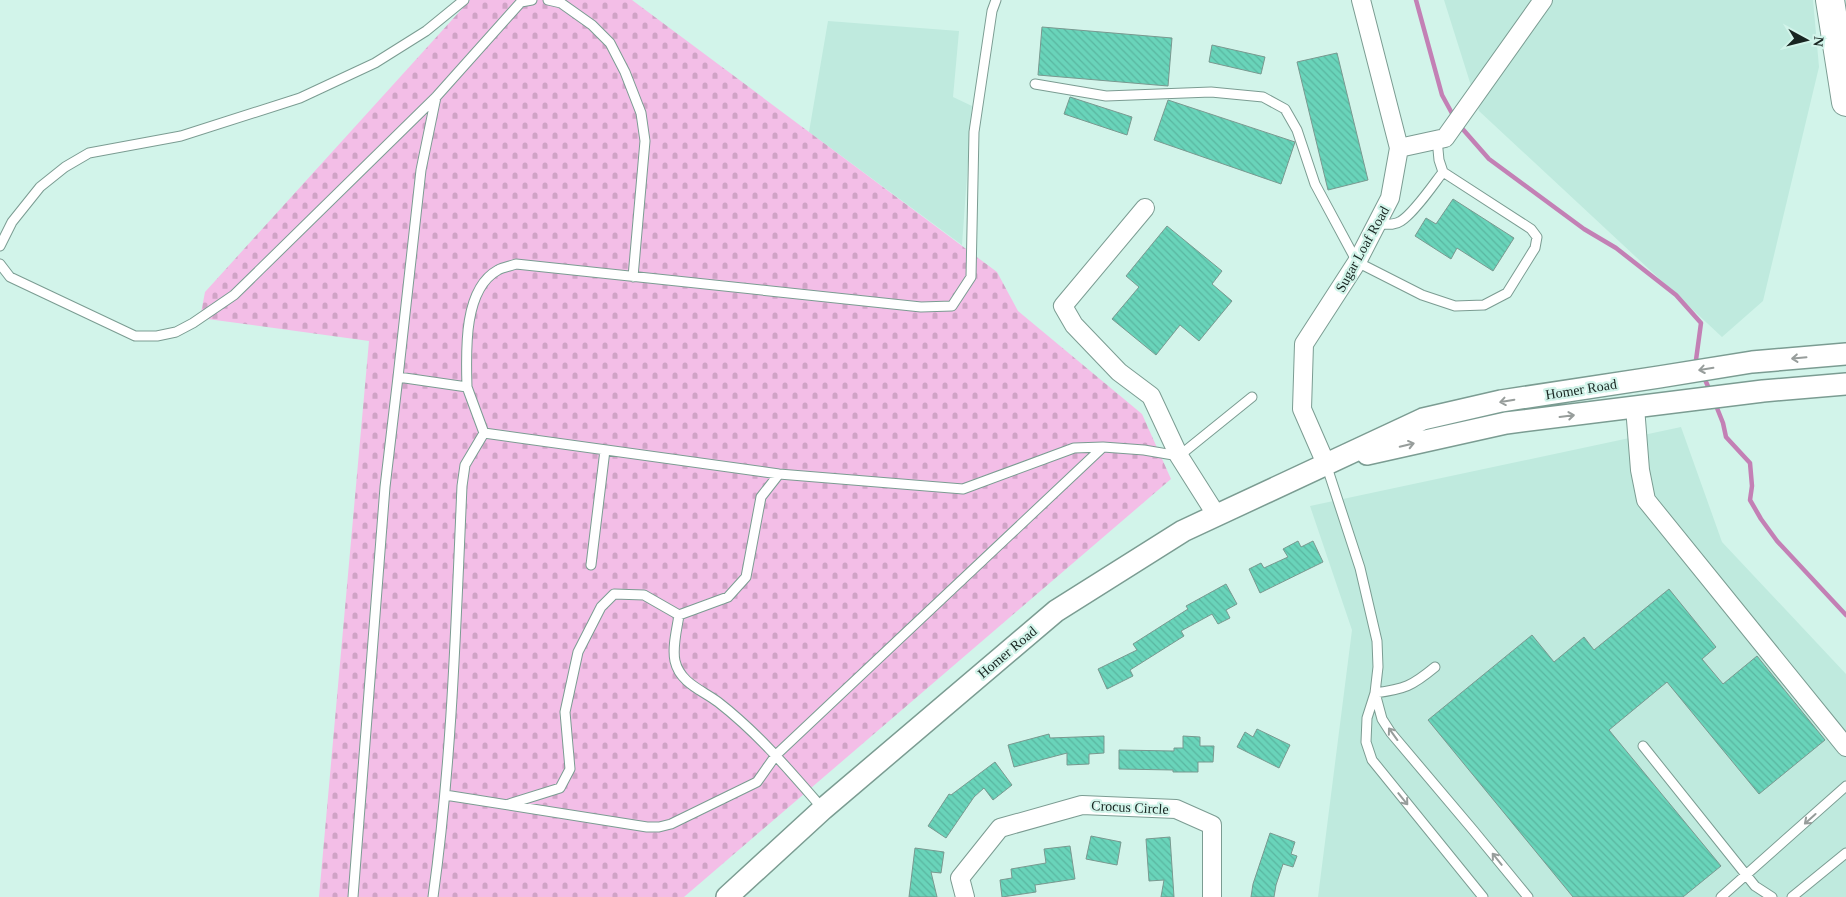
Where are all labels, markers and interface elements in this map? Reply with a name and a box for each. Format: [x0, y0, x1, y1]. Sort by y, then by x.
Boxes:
north arrow [1781, 15, 1831, 65]
text: N [1810, 36, 1826, 47]
street label: Sugar Loaf Road [1333, 204, 1392, 295]
one-way arrow [1792, 353, 1808, 363]
one-way arrow [1698, 365, 1714, 375]
street label: Homer Road [1544, 376, 1618, 403]
one-way arrow [1499, 396, 1515, 406]
one-way arrow [1559, 411, 1575, 421]
one-way arrow [1399, 440, 1415, 449]
street label: Homer Road [975, 624, 1040, 681]
one-way arrow [1388, 728, 1398, 742]
one-way arrow [1397, 792, 1408, 805]
street label: Crocus Circle [1091, 798, 1169, 817]
one-way arrow [1803, 813, 1816, 825]
one-way arrow [1491, 853, 1502, 866]

